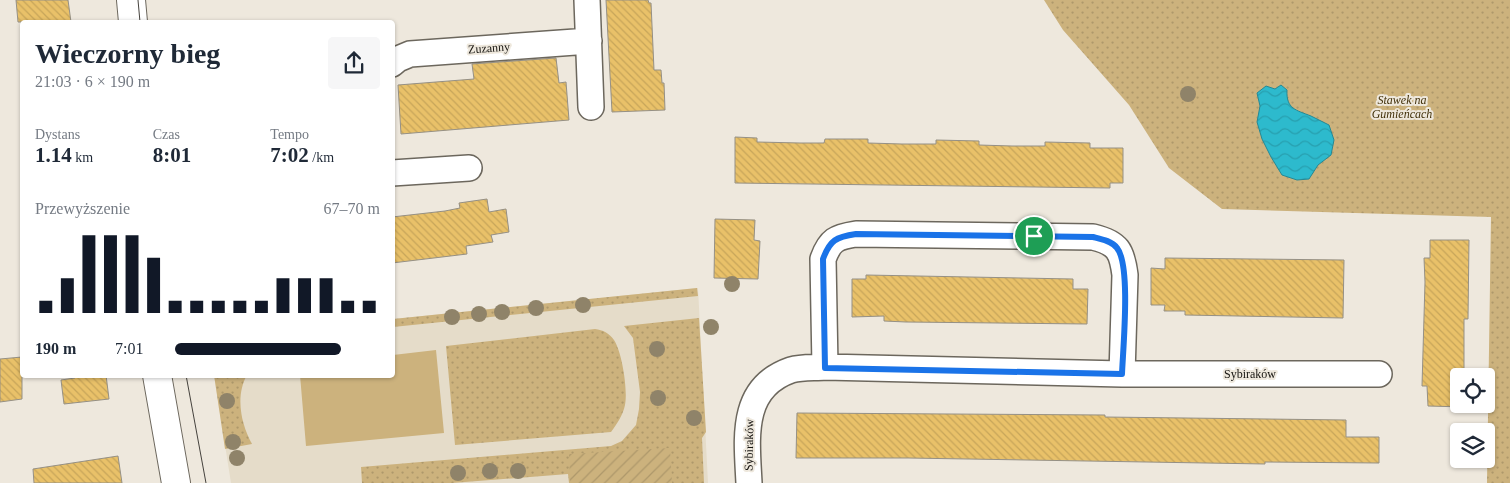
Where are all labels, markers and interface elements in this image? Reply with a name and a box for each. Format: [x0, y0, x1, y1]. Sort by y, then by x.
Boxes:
button: share [328, 37, 380, 89]
text: Wieczorny bieg [35, 38, 220, 69]
street label: Zuzanny [468, 40, 510, 56]
text: 21:03 · 6 × 190 m [35, 73, 150, 90]
park label: Stawek na Gumieńcach [1372, 93, 1432, 121]
text: Dystans [35, 127, 80, 142]
text: Czas [153, 127, 180, 142]
text: Tempo [270, 127, 309, 142]
text: 1.14 [35, 143, 72, 167]
text: 8:01 [153, 143, 191, 167]
text: 7:02 [270, 143, 309, 167]
text: km [72, 150, 93, 165]
text: /km [309, 150, 334, 165]
text: Przewyższenie [35, 200, 130, 217]
text: 67–70 m [324, 200, 380, 217]
pin [1013, 215, 1055, 257]
icon: arrive [1020, 222, 1048, 250]
text: 190 m [35, 340, 76, 357]
text: 7:01 [115, 340, 143, 357]
street label: Sybiraków [1224, 367, 1276, 381]
map controls [1450, 368, 1495, 468]
button: locate [1450, 368, 1495, 413]
street label: Sybiraków [742, 419, 756, 471]
button: layers [1450, 423, 1495, 468]

